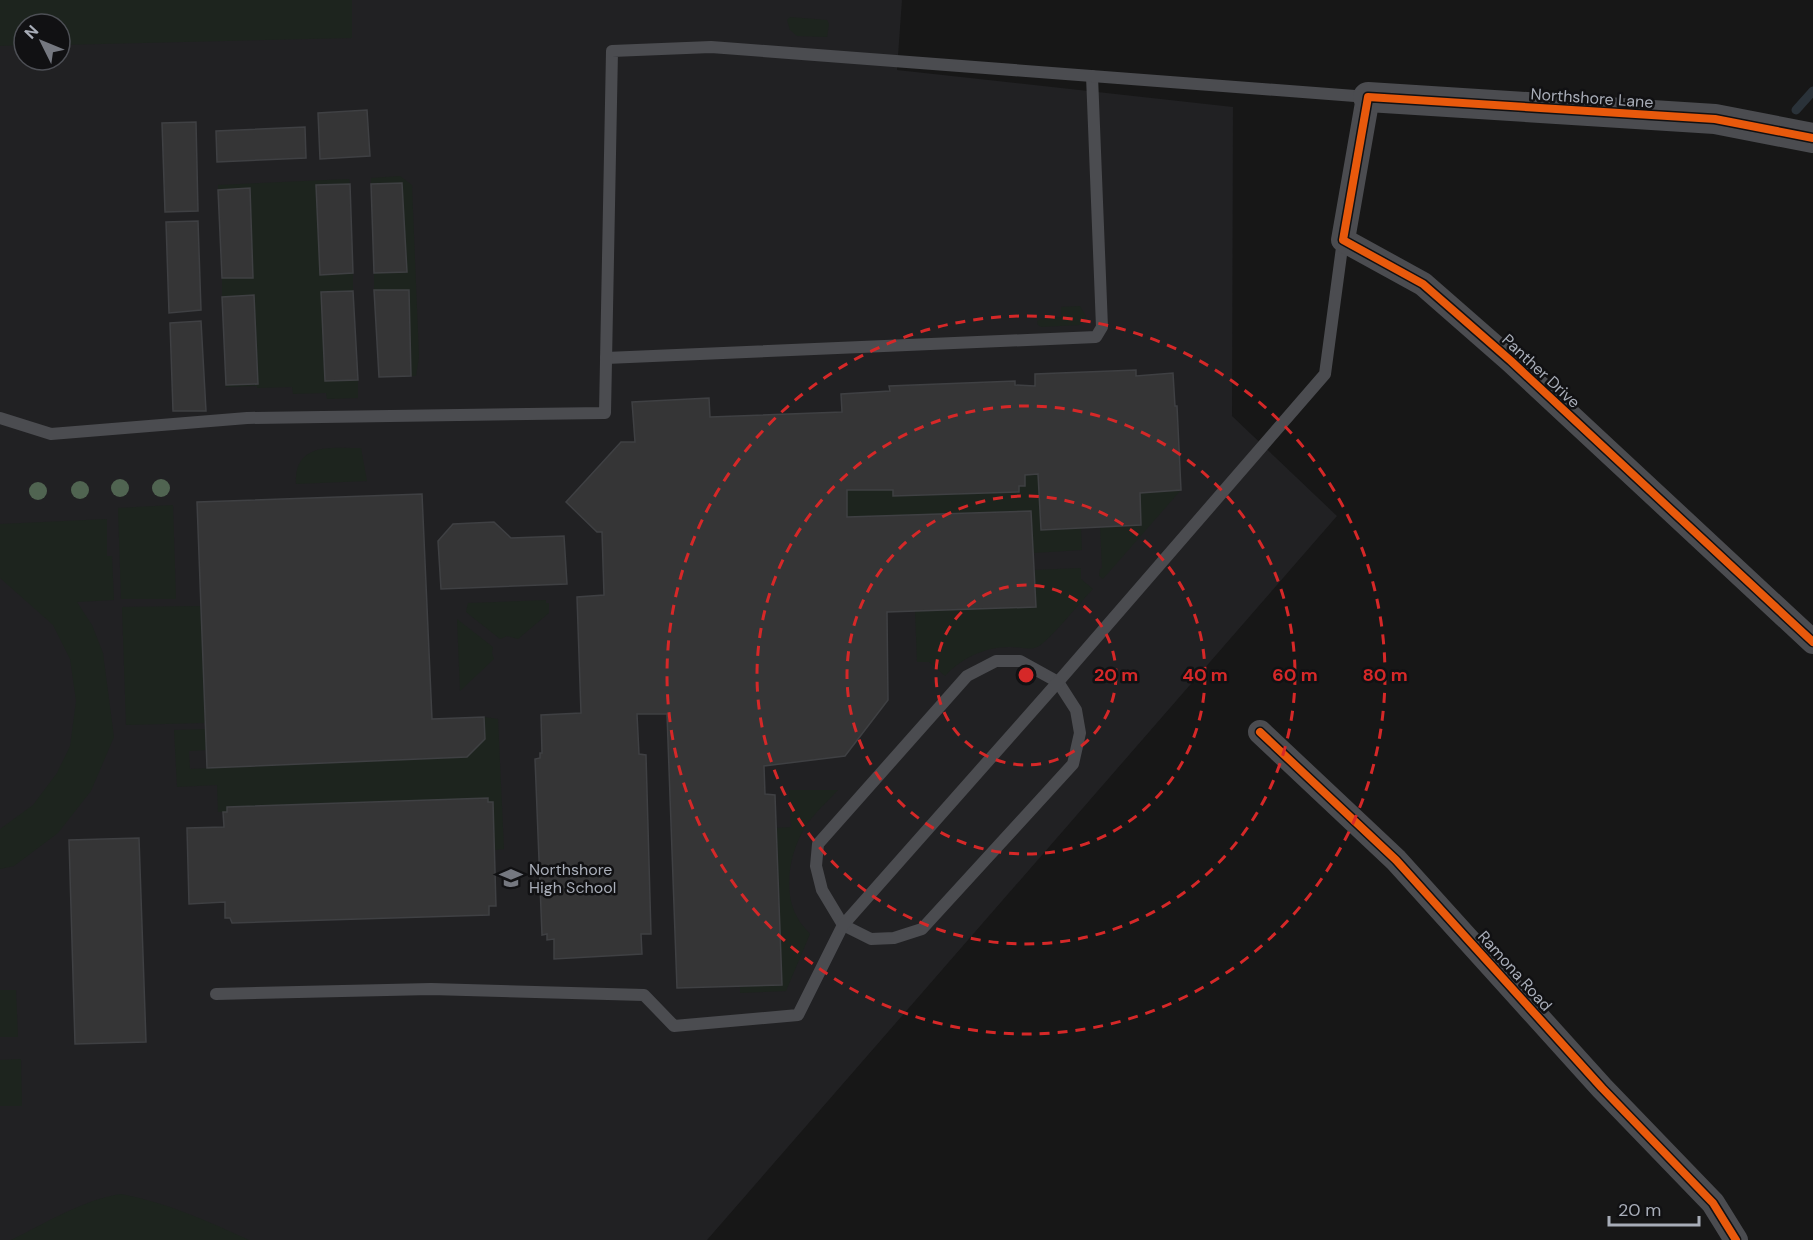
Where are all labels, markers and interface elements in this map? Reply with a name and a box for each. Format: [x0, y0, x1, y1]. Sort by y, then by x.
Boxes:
north arrow [12, 12, 72, 72]
text: N [20, 21, 43, 44]
street label: Northshore Lane [1530, 83, 1654, 113]
street label: Panther Drive [1497, 329, 1585, 413]
text: 20 m [1094, 663, 1138, 687]
text: 40 m [1182, 663, 1228, 687]
text: 60 m [1272, 663, 1318, 687]
text: 80 m [1362, 663, 1408, 687]
centre of rings [1016, 665, 1036, 685]
place label: Northshore High School [529, 859, 616, 898]
school or university icon: Northshore High School [498, 865, 524, 891]
street label: Ramona Road [1473, 926, 1557, 1016]
scale bar [1609, 1189, 1699, 1227]
text: 20 m [1618, 1198, 1661, 1222]

